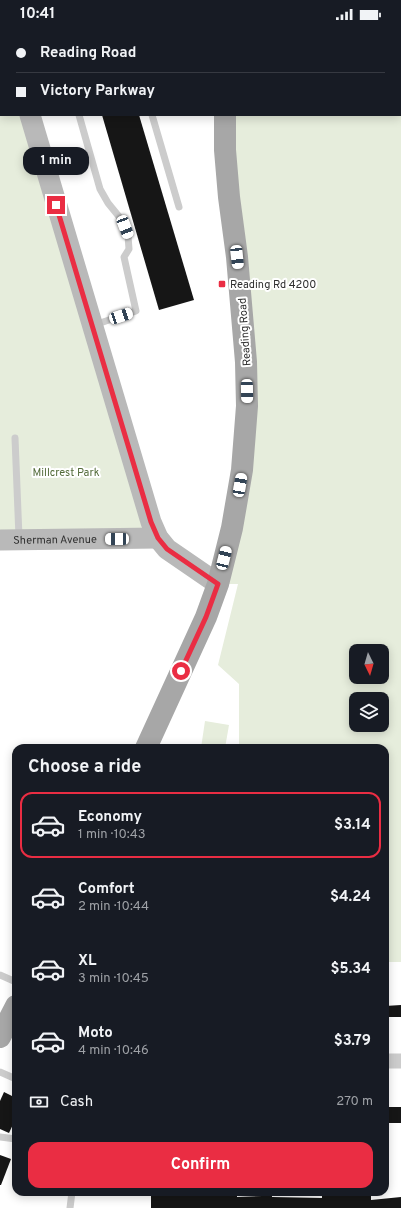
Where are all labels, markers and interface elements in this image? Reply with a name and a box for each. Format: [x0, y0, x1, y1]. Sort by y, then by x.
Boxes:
text: 10:41 [20, 5, 55, 24]
text: Reading Road [40, 44, 136, 63]
text: Victory Parkway [40, 82, 155, 101]
callout: 1 min [23, 147, 89, 175]
text: 1 min [40, 153, 72, 169]
route end [47, 196, 65, 214]
car [115, 214, 135, 240]
car [230, 244, 244, 270]
place label: Reading Rd 4200 [230, 278, 316, 292]
marker: Reading Rd 4200 [217, 279, 227, 289]
street label: Reading Road [236, 297, 254, 367]
car [108, 307, 134, 325]
car [241, 379, 253, 403]
park label: Millcrest Park [32, 466, 100, 480]
car [232, 472, 248, 498]
street label: Sherman Avenue [13, 533, 97, 548]
car [105, 533, 129, 545]
car [215, 545, 233, 571]
north arrow [349, 644, 389, 684]
map controls [349, 644, 389, 732]
route start [172, 662, 190, 680]
button: layers [349, 692, 389, 732]
text: Choose a ride [28, 756, 141, 779]
icon: car [30, 807, 66, 843]
text: Economy [78, 808, 142, 827]
text: $3.14 [334, 816, 371, 835]
text: 1 min · 10:43 [78, 827, 146, 843]
icon: car [30, 879, 66, 915]
text: Comfort [78, 880, 135, 899]
text: $4.24 [330, 888, 371, 907]
text: 2 min · 10:44 [78, 899, 149, 915]
icon: car [30, 951, 66, 987]
text: XL [78, 952, 96, 971]
text: $5.34 [331, 960, 371, 979]
text: 3 min · 10:45 [78, 971, 149, 987]
icon: car [30, 1023, 66, 1059]
text: Moto [78, 1024, 113, 1043]
text: $3.79 [334, 1032, 371, 1051]
text: 4 min · 10:46 [78, 1043, 149, 1059]
icon: cash [28, 1091, 50, 1113]
text: Cash [60, 1093, 93, 1112]
text: 270 m [336, 1094, 373, 1110]
button: Confirm [28, 1142, 373, 1188]

